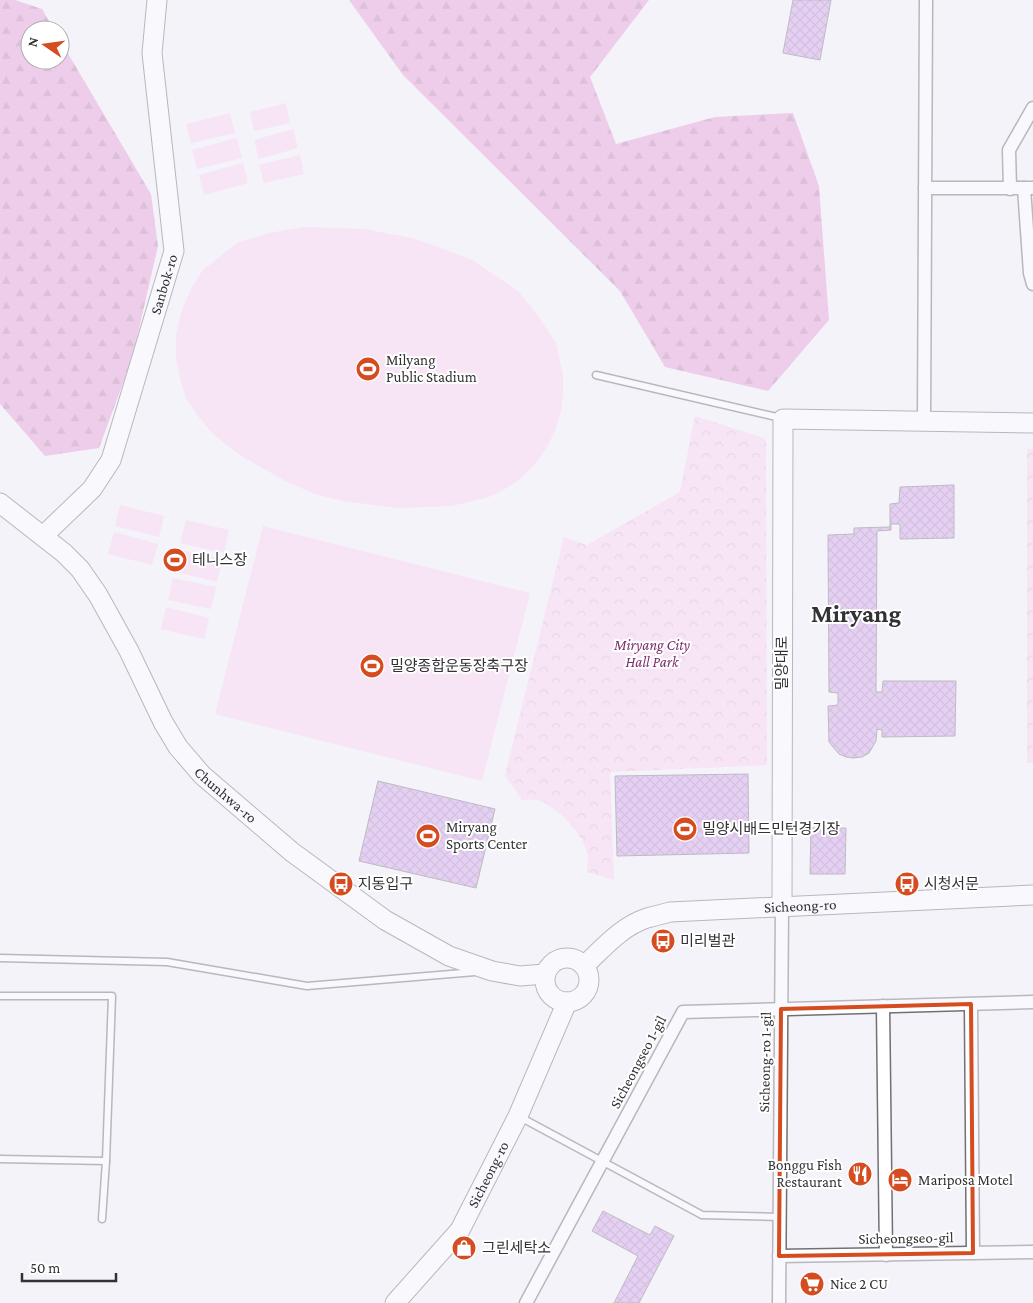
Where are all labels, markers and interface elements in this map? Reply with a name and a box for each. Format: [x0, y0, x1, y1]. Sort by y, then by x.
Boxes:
north arrow [20, 20, 70, 70]
text: N [23, 35, 41, 49]
street label: Sanbok-ro [147, 252, 181, 316]
place label: Milyang Public Stadium [386, 352, 477, 385]
sports icon: Milyang Public Stadium [355, 356, 381, 382]
sports icon: 테니스장 [162, 547, 188, 573]
place label: 테니스장 [192, 552, 247, 568]
district label: Miryang [811, 600, 901, 627]
street label: 밀양대로 [774, 635, 790, 691]
park label: Miryang City Hall Park [613, 637, 690, 670]
sports icon: 밀양종합운동장축구장 [359, 653, 385, 679]
place label: 밀양종합운동장축구장 [390, 658, 528, 674]
street label: Chunhwa-ro [191, 764, 260, 826]
sports icon: 밀양시배드민턴경기장 [672, 816, 698, 842]
place label: Miryang Sports Center [446, 819, 528, 853]
place label: 밀양시배드민턴경기장 [702, 821, 840, 837]
sports icon: Miryang Sports Center [415, 823, 441, 849]
bus stop icon: 지동입구 [328, 871, 354, 897]
bus stop icon: 시청서문 [894, 871, 920, 897]
place label: 지동입구 [358, 876, 413, 892]
place label: 시청서문 [924, 876, 979, 892]
street label: Sicheong-ro [764, 896, 837, 916]
bus stop icon: 미리벌관 [650, 928, 676, 954]
place label: 미리벌관 [680, 933, 735, 949]
street label: Sicheong-ro 1-gil [756, 1011, 775, 1113]
street label: Sicheongseo 1-gil [607, 1013, 670, 1112]
street label: Sicheong-ro [465, 1139, 512, 1210]
place label: Bonggu Fish Restaurant [768, 1157, 843, 1190]
restaurant icon: Bonggu Fish Restaurant [847, 1161, 873, 1187]
hotel icon: Mariposa Motel [887, 1167, 913, 1193]
place label: Mariposa Motel [918, 1172, 1013, 1189]
street label: Sicheongseo-gil [858, 1229, 954, 1248]
shop icon: 그린세탁소 [451, 1235, 477, 1261]
place label: 그린세탁소 [482, 1240, 551, 1256]
scale bar [22, 1250, 116, 1282]
text: 50 m [30, 1260, 60, 1276]
supermarket icon: Nice 2 CU [799, 1271, 825, 1297]
place label: Nice 2 CU [830, 1276, 888, 1292]

